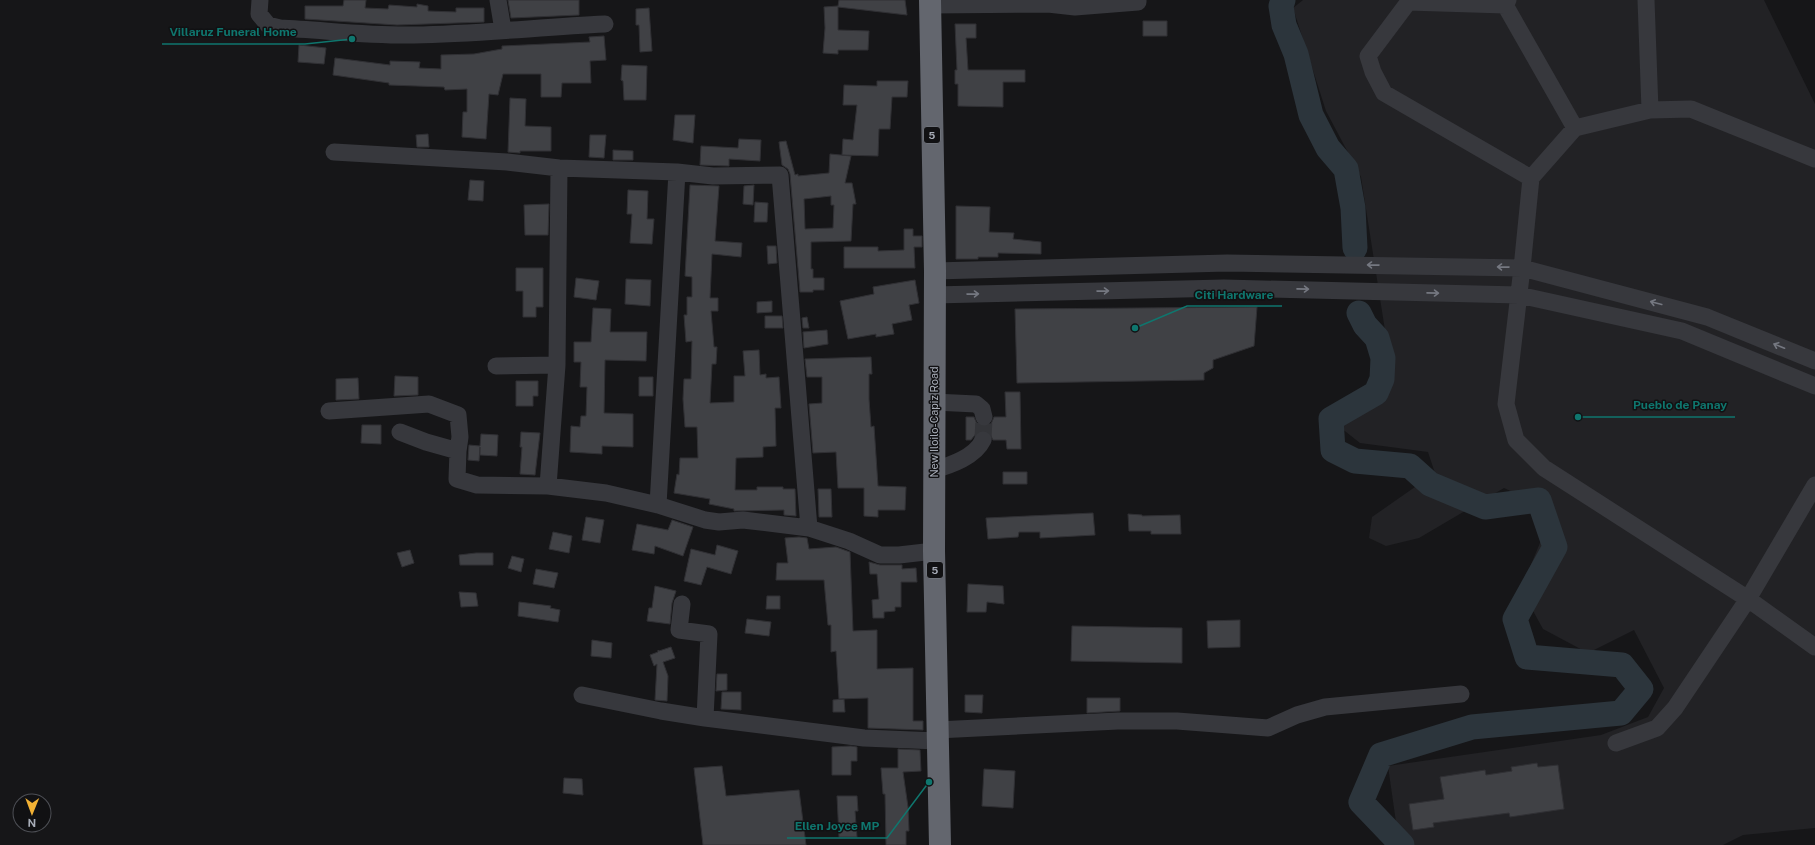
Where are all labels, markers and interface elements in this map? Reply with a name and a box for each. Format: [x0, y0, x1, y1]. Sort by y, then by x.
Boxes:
callout: Villaruz Funeral Home [162, 20, 305, 44]
text: Villaruz Funeral Home [169, 25, 297, 39]
road number: 5 [924, 127, 940, 143]
one-way arrow [1367, 261, 1380, 269]
one-way arrow [1497, 263, 1510, 271]
callout: Citi Hardware [1187, 282, 1282, 306]
one-way arrow [1296, 286, 1309, 293]
one-way arrow [1096, 287, 1109, 295]
text: Citi Hardware [1195, 288, 1274, 302]
one-way arrow [1426, 289, 1439, 296]
one-way arrow [966, 290, 979, 298]
one-way arrow [1650, 299, 1663, 306]
one-way arrow [1773, 342, 1785, 349]
street label: New Iloilo-Capiz Road [928, 366, 940, 478]
callout: Pueblo de Panay [1624, 393, 1735, 417]
text: Pueblo de Panay [1633, 398, 1727, 412]
road number: 5 [927, 562, 943, 578]
north arrow [12, 793, 52, 833]
callout: Ellen Joyce MP [787, 814, 887, 838]
text: N [27, 817, 36, 829]
text: Ellen Joyce MP [795, 819, 880, 833]

